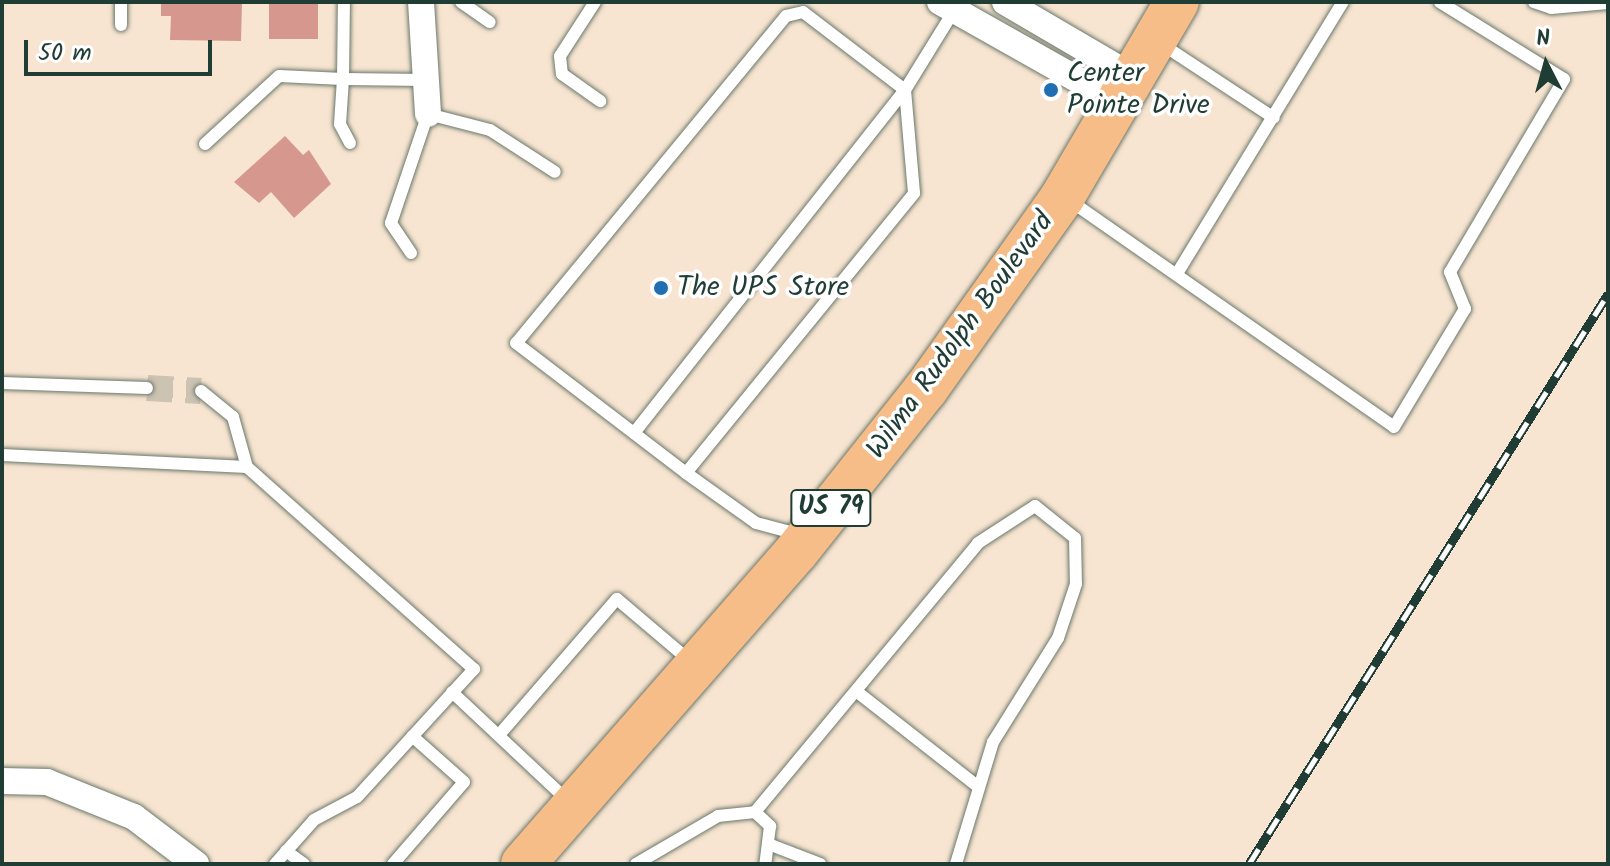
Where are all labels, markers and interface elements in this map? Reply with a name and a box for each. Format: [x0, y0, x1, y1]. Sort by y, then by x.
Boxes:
text: N [1535, 22, 1552, 58]
scale bar [28, 24, 216, 74]
north arrow [1506, 24, 1586, 104]
text: 50 m [38, 34, 92, 73]
place label: Center Pointe Drive [1067, 57, 1210, 123]
marker: Center Pointe Drive [1042, 81, 1060, 99]
street label: Wilma Rudolph Boulevard [860, 206, 1062, 466]
place label: The UPS Store [677, 271, 849, 305]
marker: The UPS Store [652, 279, 670, 297]
road number: US 79 [789, 486, 873, 530]

